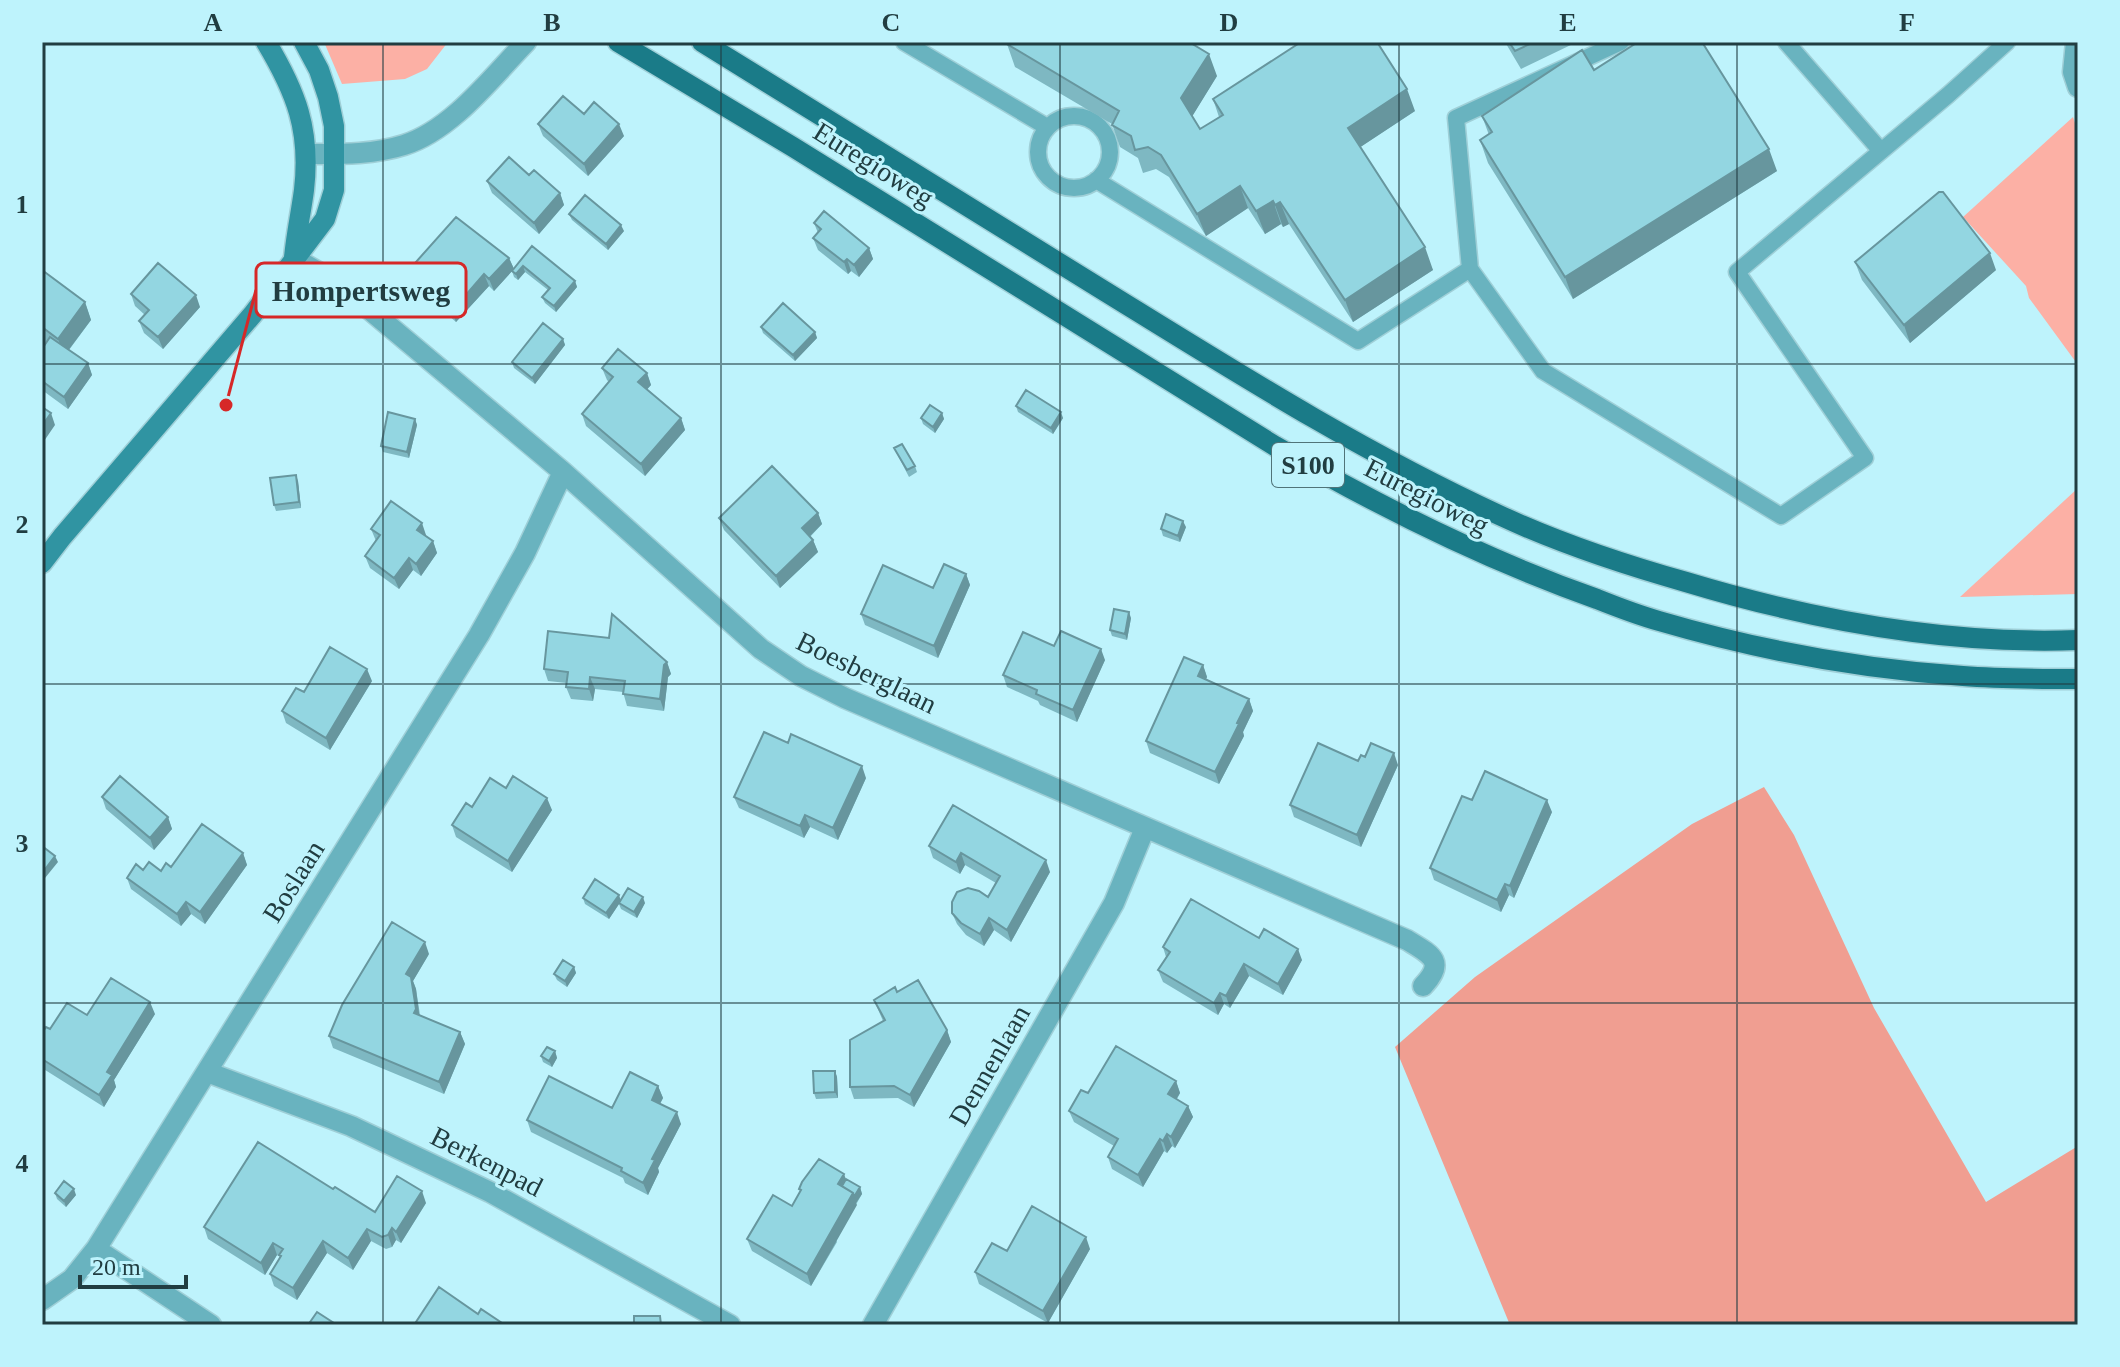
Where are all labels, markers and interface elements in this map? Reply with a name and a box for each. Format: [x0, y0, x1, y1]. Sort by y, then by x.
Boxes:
text: A [204, 8, 223, 37]
text: B [543, 8, 561, 37]
text: C [882, 8, 900, 37]
text: D [1220, 8, 1238, 37]
text: E [1559, 8, 1577, 37]
text: F [1899, 8, 1915, 37]
street label: Euregioweg [808, 115, 939, 213]
text: 1 [16, 190, 29, 219]
callout: Hompertsweg [256, 263, 466, 317]
text: Hompertsweg [272, 274, 450, 307]
road number: S100 [1272, 443, 1344, 487]
street label: Euregioweg [1359, 452, 1494, 541]
text: 2 [16, 510, 29, 539]
street label: Boesberglaan [792, 625, 942, 720]
text: 3 [16, 829, 29, 858]
street label: Boslaan [256, 835, 330, 928]
street label: Dennenlaan [943, 1000, 1036, 1131]
street label: Berkenpad [426, 1120, 548, 1203]
text: 4 [16, 1149, 29, 1178]
scale bar [80, 1239, 186, 1289]
text: 20 m [92, 1254, 141, 1280]

